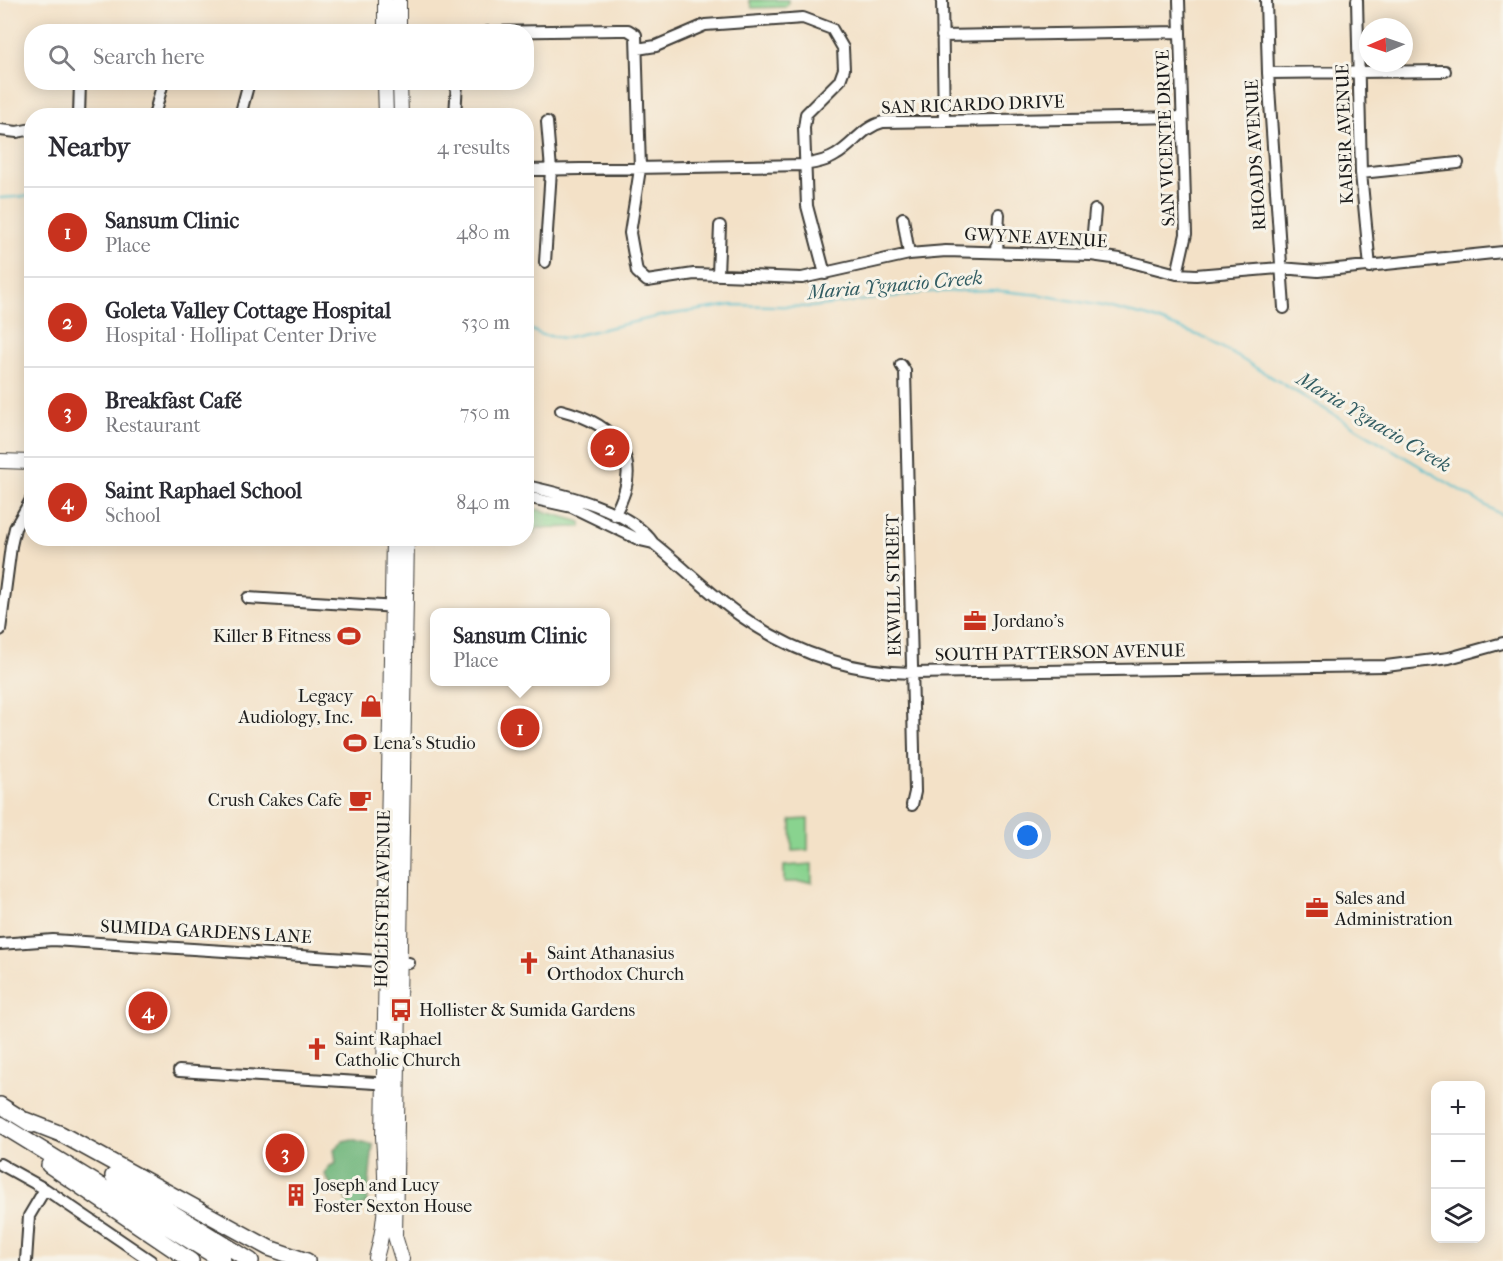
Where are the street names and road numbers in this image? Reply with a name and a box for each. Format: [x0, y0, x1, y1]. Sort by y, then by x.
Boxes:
street label: SAN VICENTE DRIVE [1152, 49, 1180, 227]
street label: KAISER AVENUE [1332, 63, 1358, 205]
street label: RHOADS AVENUE [1242, 79, 1270, 231]
street label: SAN RICARDO DRIVE [881, 91, 1065, 119]
street label: GWYNE AVENUE [964, 224, 1108, 252]
street label: EKWILL STREET [882, 513, 906, 656]
street label: SOUTH PATTERSON AVENUE [935, 640, 1185, 666]
street label: HOLLISTER AVENUE [371, 810, 395, 988]
street label: SUMIDA GARDENS LANE [100, 916, 312, 948]

